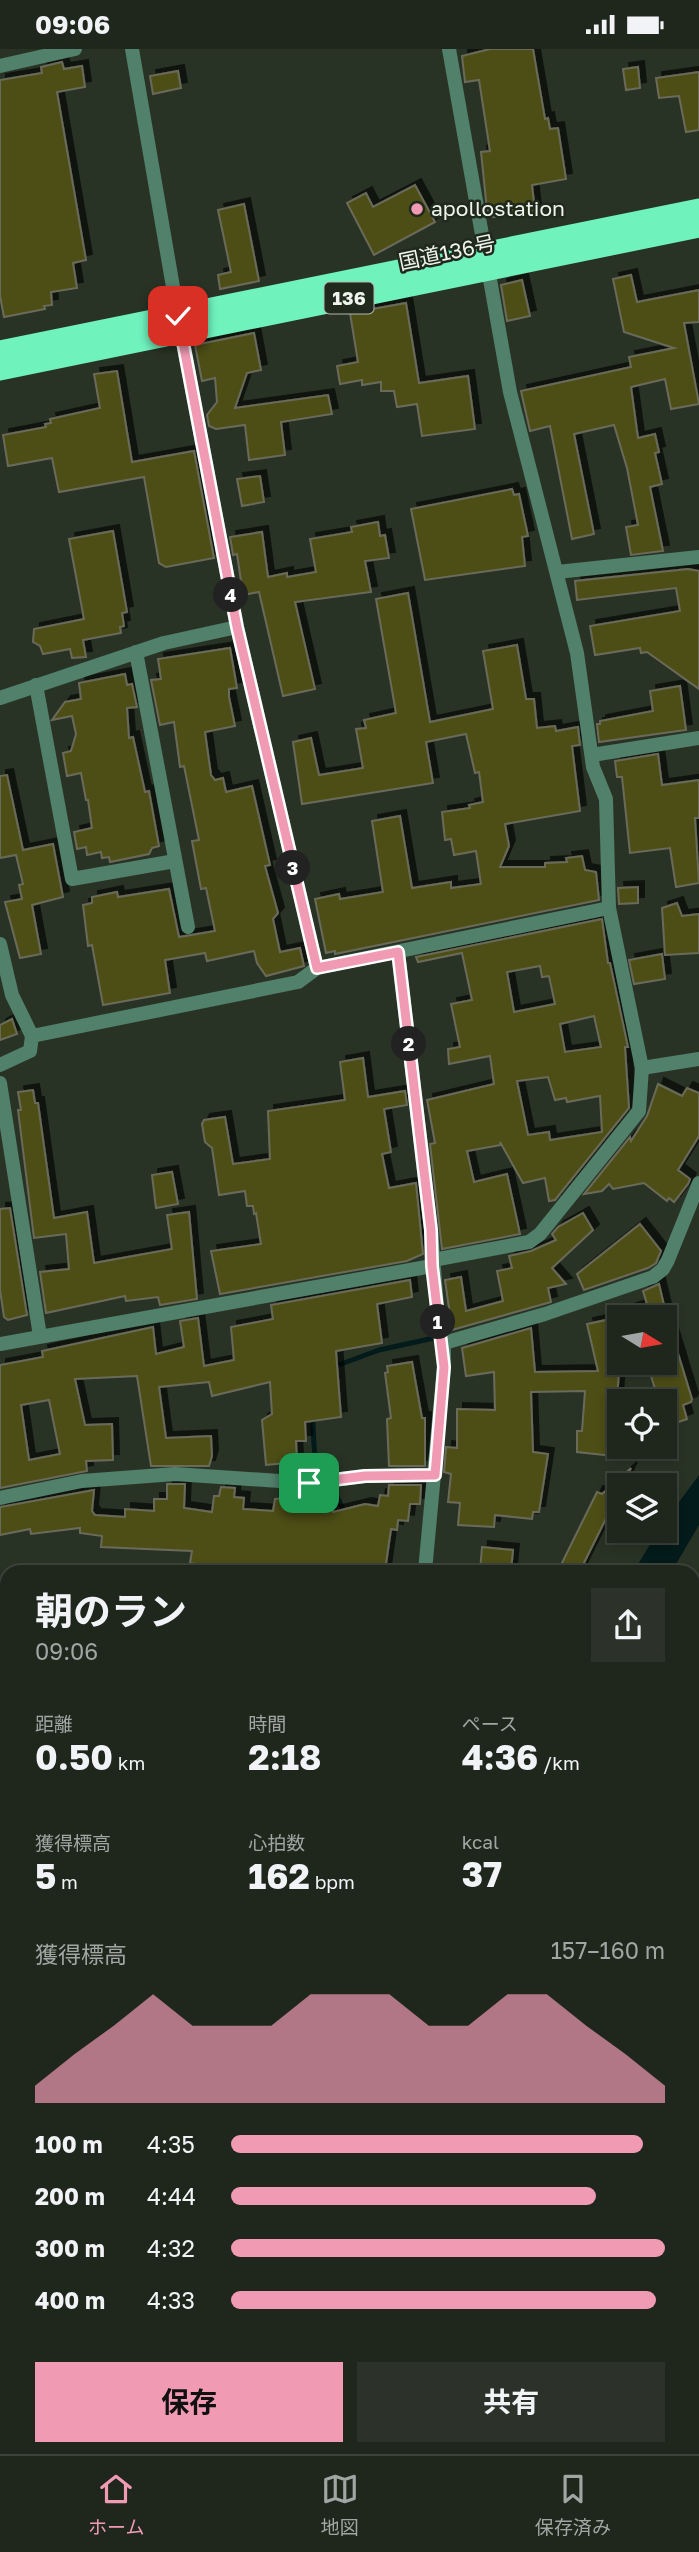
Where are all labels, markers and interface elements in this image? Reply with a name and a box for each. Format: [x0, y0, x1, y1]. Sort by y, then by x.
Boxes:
text: 09:06 [35, 9, 110, 40]
place label: apollostation [431, 195, 565, 221]
marker: apollostation [409, 201, 425, 217]
street label: 国道136号 [396, 229, 498, 275]
road number: 136 [324, 282, 374, 313]
pin [148, 286, 208, 346]
icon: check [159, 297, 197, 335]
pin: 4 [214, 577, 248, 613]
text: 4 [225, 583, 236, 606]
pin: 3 [276, 851, 310, 885]
text: 3 [287, 856, 298, 879]
pin: 2 [392, 1027, 426, 1061]
text: 2 [403, 1032, 414, 1055]
pin: 1 [420, 1305, 456, 1339]
north arrow [607, 1305, 677, 1375]
map controls [607, 1305, 677, 1543]
text: 1 [433, 1310, 442, 1333]
button: locate [607, 1389, 677, 1459]
pin [279, 1453, 339, 1513]
icon: arrive [290, 1464, 328, 1502]
button: layers [607, 1473, 677, 1543]
text: 朝のラン [35, 1588, 187, 1633]
button: share [591, 1588, 665, 1662]
text: 09:06 [35, 1637, 98, 1665]
text: 距離 [35, 1712, 73, 1735]
text: 時間 [248, 1712, 286, 1735]
text: ペース [462, 1712, 518, 1735]
text: 0.50 [35, 1736, 113, 1778]
text: 2:18 [248, 1736, 321, 1778]
text: 4:36 [462, 1736, 538, 1778]
text: km [113, 1751, 145, 1774]
text: /km [538, 1751, 580, 1774]
text: kcal [462, 1830, 499, 1853]
text: 獲得標高 [35, 1831, 111, 1854]
text: 心拍数 [248, 1831, 305, 1854]
text: 37 [462, 1853, 502, 1895]
text: 5 [35, 1855, 56, 1897]
text: 162 [248, 1855, 310, 1897]
text: m [56, 1870, 78, 1893]
text: bpm [310, 1870, 355, 1893]
text: 157–160 m [551, 1936, 665, 1964]
text: 獲得標高 [35, 1940, 127, 1968]
text: 100 m [35, 2130, 103, 2158]
text: 4:35 [147, 2130, 195, 2158]
text: 200 m [35, 2182, 105, 2210]
text: 4:44 [147, 2182, 196, 2210]
text: 300 m [35, 2234, 105, 2262]
text: 4:32 [147, 2234, 195, 2262]
text: 400 m [35, 2286, 105, 2314]
text: 4:33 [147, 2286, 195, 2314]
button: 保存 [35, 2362, 343, 2442]
button: 共有 [357, 2362, 665, 2442]
tab: ホーム [88, 2470, 145, 2539]
tab: 地図 [321, 2470, 359, 2539]
tab: 保存済み [535, 2470, 611, 2539]

